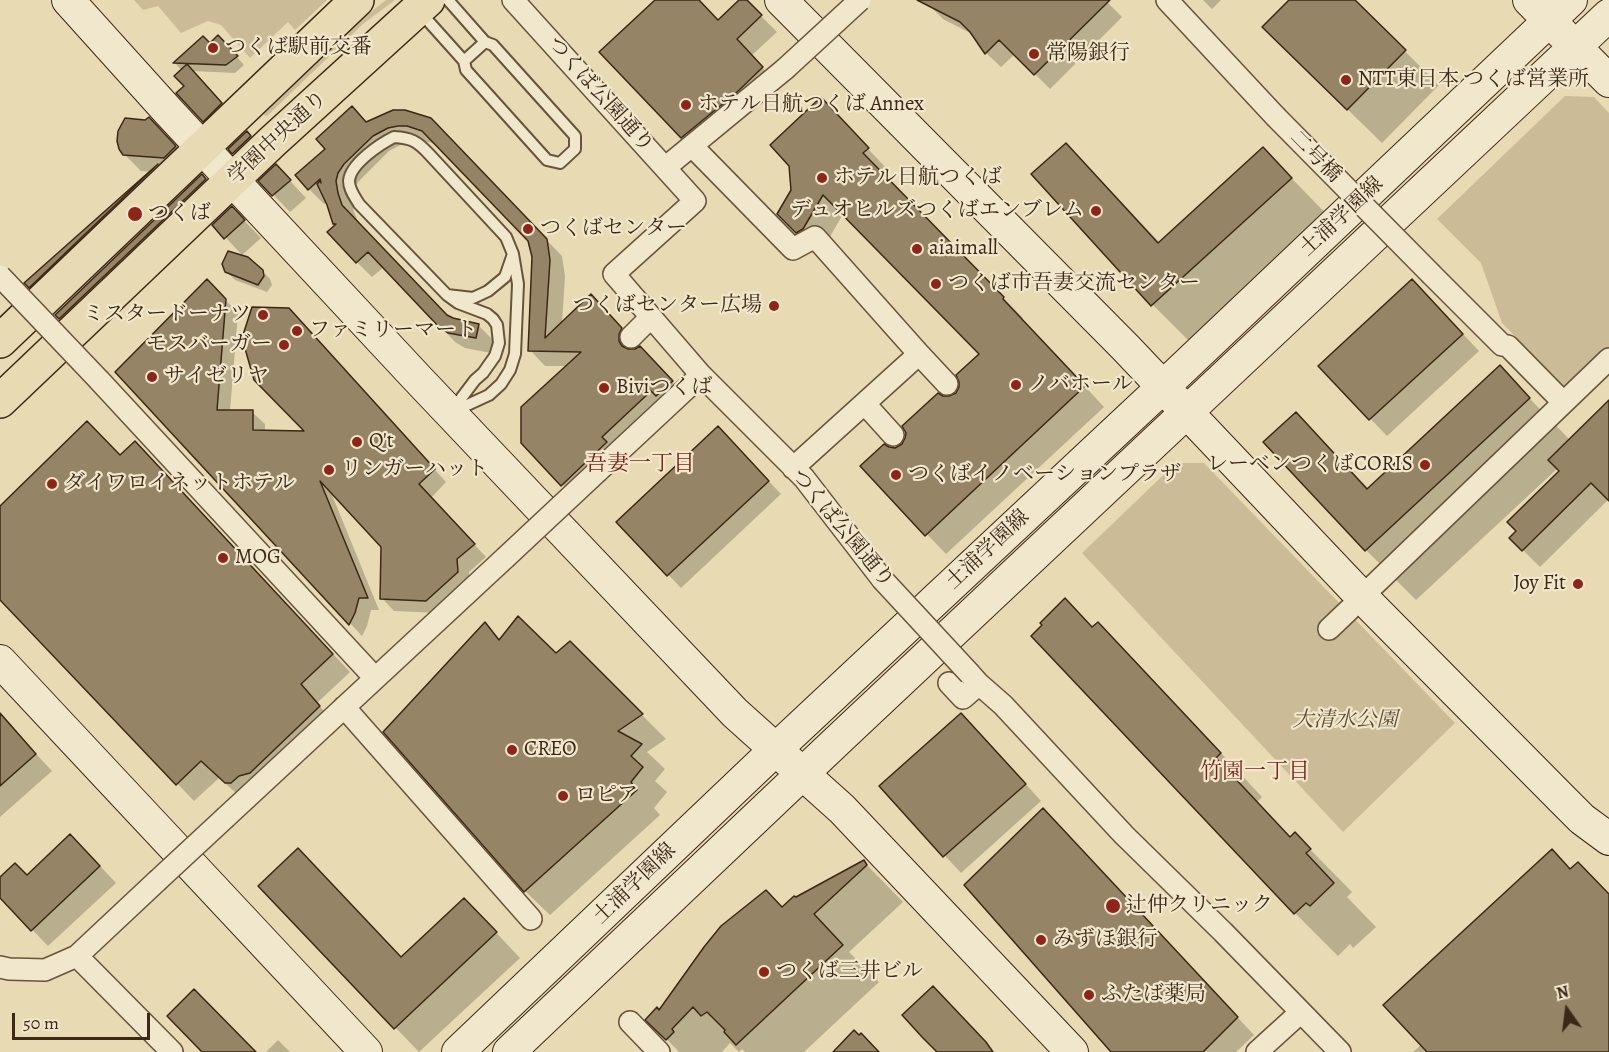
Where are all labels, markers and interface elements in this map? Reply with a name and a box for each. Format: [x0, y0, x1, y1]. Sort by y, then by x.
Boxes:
street label: つくば公園通り [541, 32, 659, 158]
place label: つくば駅前交番 [225, 35, 372, 61]
marker: つくば駅前交番 [206, 41, 220, 55]
place label: 常陽銀行 [1046, 41, 1130, 67]
marker: 常陽銀行 [1027, 47, 1041, 61]
place label: NTT東日本 つくば営業所 [1358, 67, 1589, 93]
marker: NTT東日本 つくば営業所 [1339, 73, 1353, 87]
street label: 学園中央通り [223, 86, 333, 190]
place label: ホテル日航つくば Annex [698, 92, 924, 118]
marker: ホテル日航つくば Annex [679, 98, 693, 112]
street label: 二号橋 [1284, 126, 1346, 188]
place label: ホテル日航つくば [834, 165, 1002, 191]
marker: ホテル日航つくば [815, 171, 829, 185]
street label: 土浦学園線 [1295, 172, 1389, 262]
place label: デュオヒルズつくばエンブレム [790, 198, 1084, 224]
place label: つくば [148, 201, 211, 227]
marker: デュオヒルズつくばエンブレム [1089, 204, 1103, 218]
marker: つくば [126, 205, 144, 223]
place label: つくばセンター [540, 216, 687, 242]
marker: つくばセンター [521, 222, 535, 236]
place label: aiaimall [929, 236, 998, 262]
marker: aiaimall [910, 242, 924, 256]
place label: つくば市吾妻交流センター [948, 271, 1200, 297]
marker: つくば市吾妻交流センター [929, 277, 943, 291]
place label: つくばセンター広場 [573, 293, 762, 319]
marker: つくばセンター広場 [767, 299, 781, 313]
place label: ミスタードーナツ [83, 302, 251, 328]
marker: ミスタードーナツ [256, 308, 270, 322]
place label: ファミリーマート [309, 318, 477, 344]
marker: ファミリーマート [290, 324, 304, 338]
place label: モスバーガー [146, 332, 272, 358]
marker: モスバーガー [277, 338, 291, 352]
place label: サイゼリヤ [164, 364, 269, 390]
marker: サイゼリヤ [145, 370, 159, 384]
place label: ノバホール [1028, 372, 1133, 398]
place label: Biviつくば [616, 375, 713, 401]
marker: ノバホール [1009, 378, 1023, 392]
marker: Biviつくば [597, 381, 611, 395]
place label: Q't [369, 429, 394, 455]
marker: Q't [350, 435, 364, 449]
district label: 吾妻一丁目 [585, 452, 695, 478]
place label: レーベンつくばCORIS [1207, 452, 1413, 478]
place label: リンガーハット [341, 457, 488, 483]
marker: レーベンつくばCORIS [1418, 458, 1432, 472]
place label: つくばイノベーションプラザ [908, 462, 1181, 488]
marker: リンガーハット [322, 463, 336, 477]
street label: つくば公園通り [785, 465, 899, 593]
marker: つくばイノベーションプラザ [889, 468, 903, 482]
place label: ダイワロイネットホテル [64, 471, 295, 497]
marker: ダイワロイネットホテル [45, 477, 59, 491]
street label: 土浦学園線 [941, 505, 1035, 595]
place label: MOG [235, 545, 281, 571]
marker: MOG [216, 551, 230, 565]
place label: Joy Fit [1513, 571, 1566, 597]
marker: Joy Fit [1571, 577, 1585, 591]
park label: 大清水公園 [1293, 708, 1397, 734]
place label: CREO [524, 737, 576, 763]
marker: CREO [505, 743, 519, 757]
district label: 竹園一丁目 [1200, 760, 1310, 786]
place label: ロピア [575, 783, 638, 809]
marker: ロピア [556, 789, 570, 803]
street label: 土浦学園線 [588, 838, 682, 930]
place label: 辻仲クリニック [1126, 893, 1273, 919]
marker: 辻仲クリニック [1104, 897, 1122, 915]
place label: みずほ銀行 [1053, 927, 1158, 953]
marker: みずほ銀行 [1034, 933, 1048, 947]
place label: つくば三井ビル [776, 959, 923, 985]
marker: つくば三井ビル [757, 965, 771, 979]
north arrow [1537, 980, 1597, 1040]
text: N [1554, 980, 1571, 1005]
place label: ふたば薬局 [1101, 982, 1206, 1008]
marker: ふたば薬局 [1082, 988, 1096, 1002]
scale bar [15, 1001, 153, 1039]
text: 50 m [23, 1011, 59, 1035]

